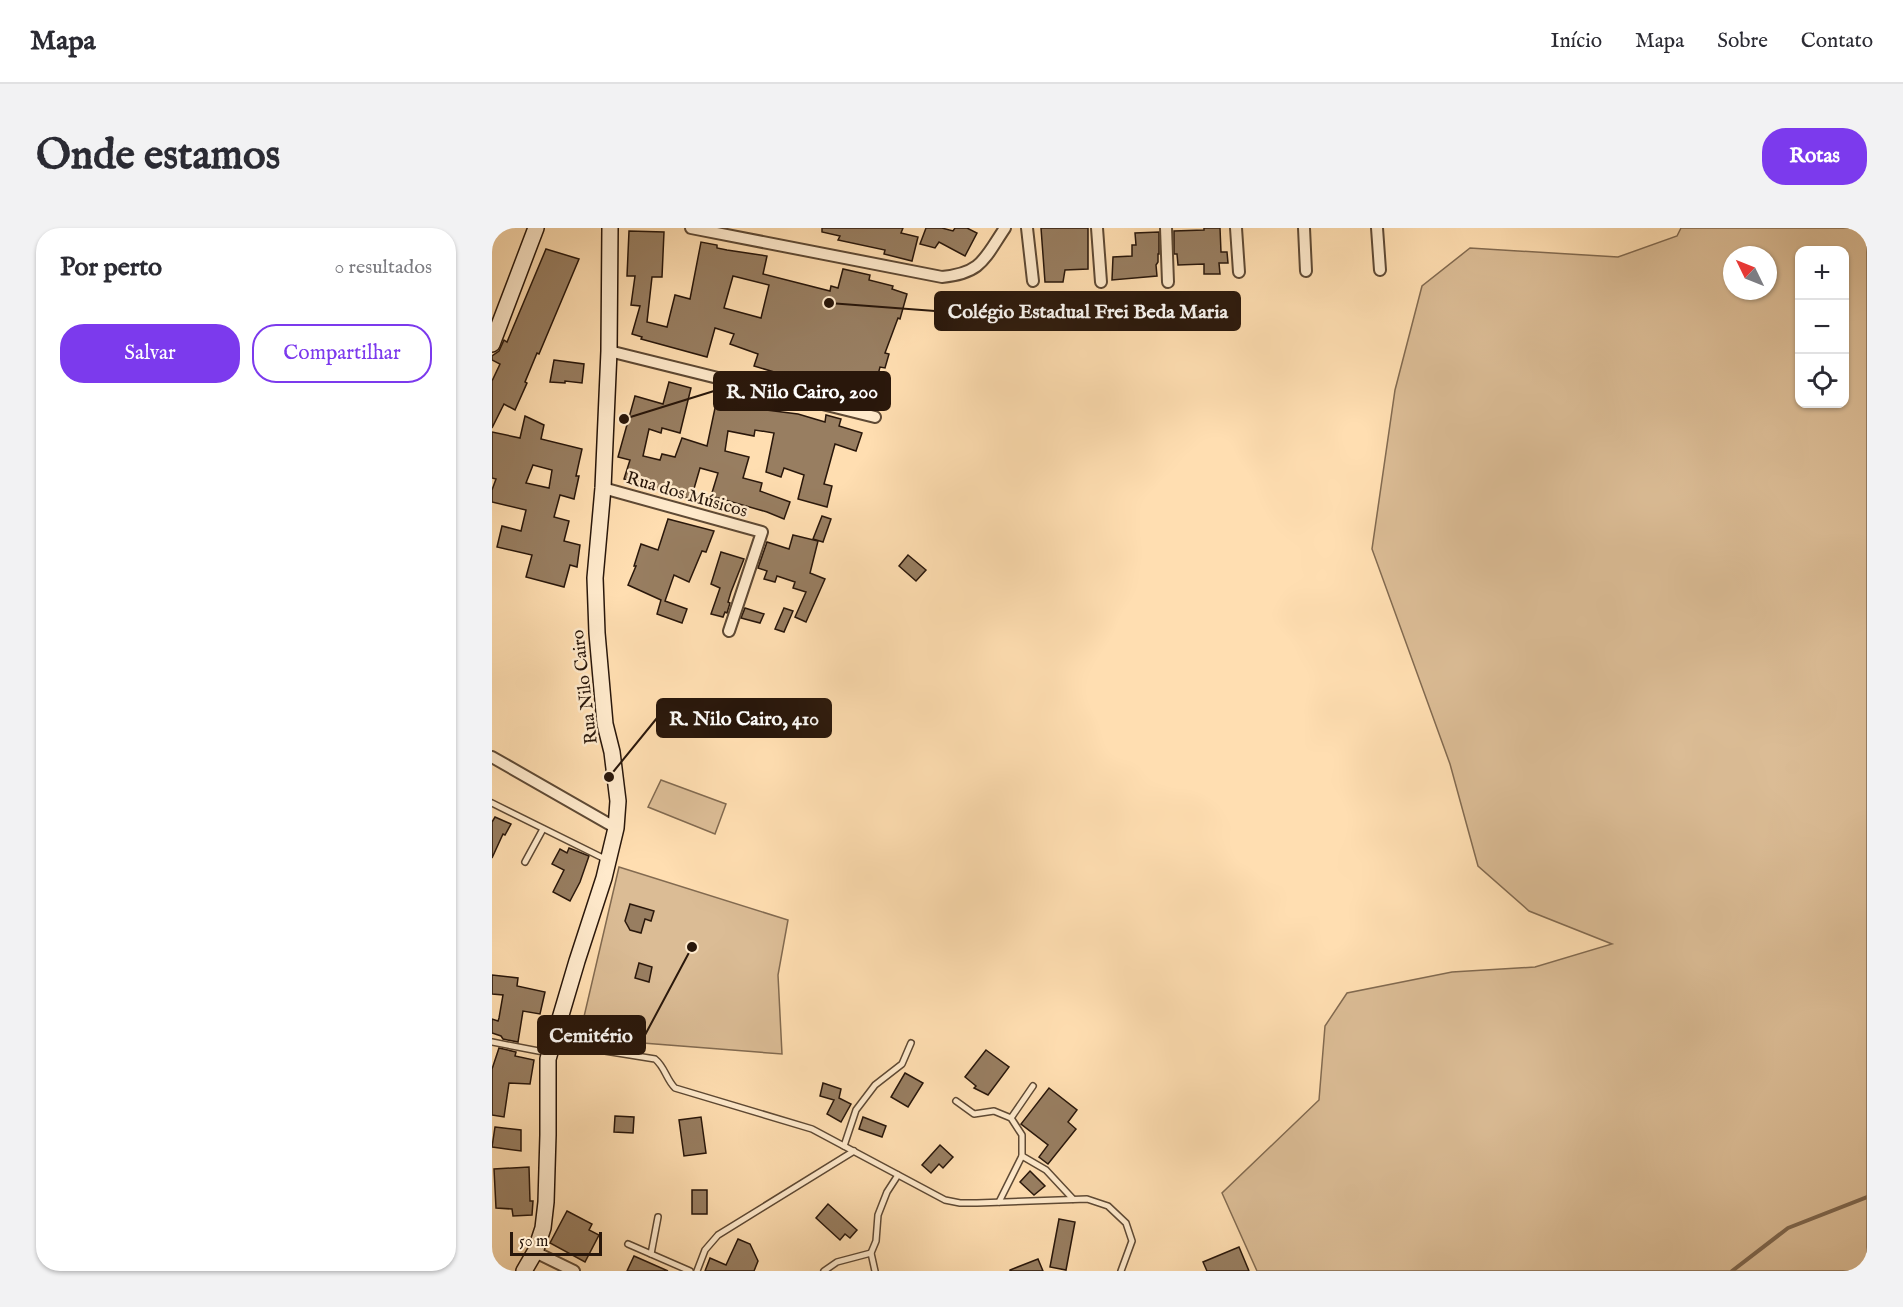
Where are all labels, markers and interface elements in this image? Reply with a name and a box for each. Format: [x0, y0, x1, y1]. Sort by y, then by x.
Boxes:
text: Mapa [30, 24, 96, 59]
text: Início [1550, 28, 1602, 55]
text: Mapa [1635, 28, 1684, 55]
text: Sobre [1717, 28, 1768, 55]
text: Contato [1801, 28, 1873, 55]
button: Rotas [1762, 128, 1867, 185]
text: Onde estamos [36, 130, 280, 183]
north arrow [1723, 246, 1777, 300]
map controls [1795, 246, 1849, 408]
button: + [1795, 246, 1849, 300]
text: Por perto [60, 251, 162, 284]
text: 0 resultados [334, 255, 432, 280]
callout: Colégio Estadual Frei Beda Maria [935, 292, 1240, 330]
text: Colégio Estadual Frei Beda Maria [948, 300, 1228, 325]
button: − [1795, 300, 1849, 354]
button: Salvar [60, 324, 240, 383]
button: Compartilhar [252, 324, 432, 383]
button: locate [1795, 354, 1849, 408]
callout: R. Nilo Cairo, 200 [714, 372, 890, 410]
text: R. Nilo Cairo, 200 [726, 380, 878, 405]
street label: Rua dos Músicos [623, 467, 750, 524]
street label: Rua Nilo Cairo [567, 628, 604, 745]
callout: R. Nilo Cairo, 410 [657, 699, 831, 737]
text: R. Nilo Cairo, 410 [669, 707, 819, 732]
callout: Cemitério [538, 1016, 645, 1054]
text: Cemitério [549, 1024, 633, 1049]
scale bar [510, 1229, 602, 1256]
text: 50 m [519, 1232, 548, 1252]

